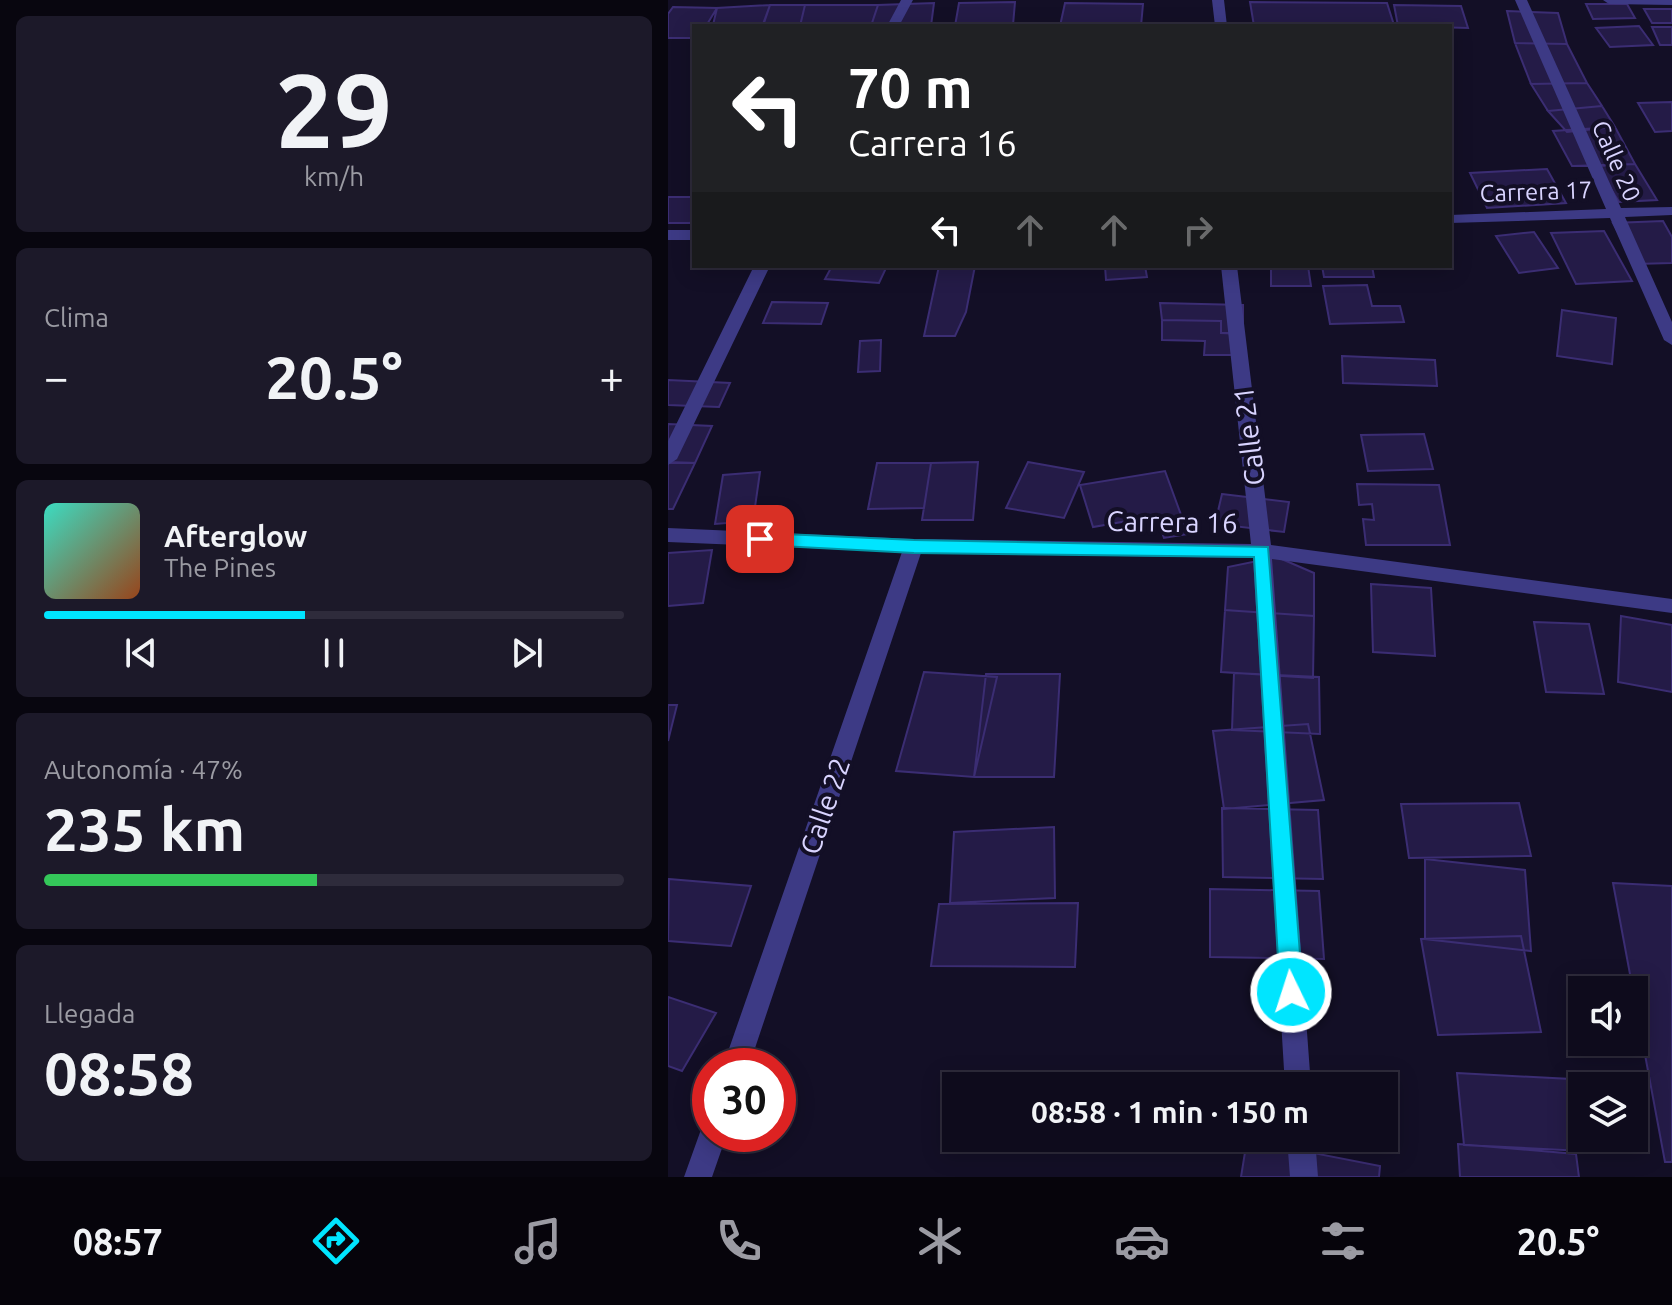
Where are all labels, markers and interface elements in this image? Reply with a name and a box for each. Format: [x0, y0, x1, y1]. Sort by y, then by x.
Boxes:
text: 29 [275, 51, 393, 168]
icon: left [716, 56, 820, 160]
text: 70 m [848, 56, 973, 119]
street label: Calle 20 [1587, 116, 1646, 205]
text: Carrera 16 [848, 122, 1017, 163]
text: km/h [304, 162, 364, 191]
street label: Carrera 17 [1479, 176, 1593, 207]
icon: left [924, 208, 968, 252]
icon: ahead [1008, 208, 1052, 252]
icon: ahead [1092, 208, 1136, 252]
icon: right [1176, 208, 1220, 252]
text: Clima [44, 303, 109, 332]
text: 20.5° [265, 343, 403, 410]
text: − [44, 352, 69, 401]
text: + [599, 352, 624, 401]
street label: Calle 21 [1227, 385, 1270, 487]
pin [726, 505, 794, 573]
street label: Carrera 16 [1106, 505, 1238, 538]
icon: arrive [738, 517, 782, 561]
text: Afterglow [164, 519, 307, 553]
text: The Pines [164, 553, 276, 582]
icon: previous [119, 631, 163, 675]
icon: pause [312, 631, 356, 675]
icon: next [505, 631, 549, 675]
street label: Calle 22 [794, 754, 855, 858]
text: Autonomía · 47% [44, 755, 243, 784]
text: 235 km [44, 795, 245, 862]
position arrow [1249, 950, 1333, 1034]
map controls [1568, 976, 1648, 1152]
button: sound [1568, 976, 1648, 1056]
text: Llegada [44, 999, 135, 1028]
text: 08:58 [44, 1039, 194, 1106]
speed limit sign: 30 [692, 1048, 796, 1152]
button: layers [1568, 1072, 1648, 1152]
text: 08:58 · 1 min · 150 m [1031, 1095, 1309, 1129]
icon: directions [308, 1213, 364, 1269]
icon: music [510, 1213, 566, 1269]
icon: phone [711, 1213, 767, 1269]
icon: climate [912, 1213, 968, 1269]
icon: car [1114, 1213, 1170, 1269]
icon: filters [1315, 1213, 1371, 1269]
text: 08:57 [73, 1221, 163, 1262]
text: 20.5° [1517, 1221, 1599, 1262]

